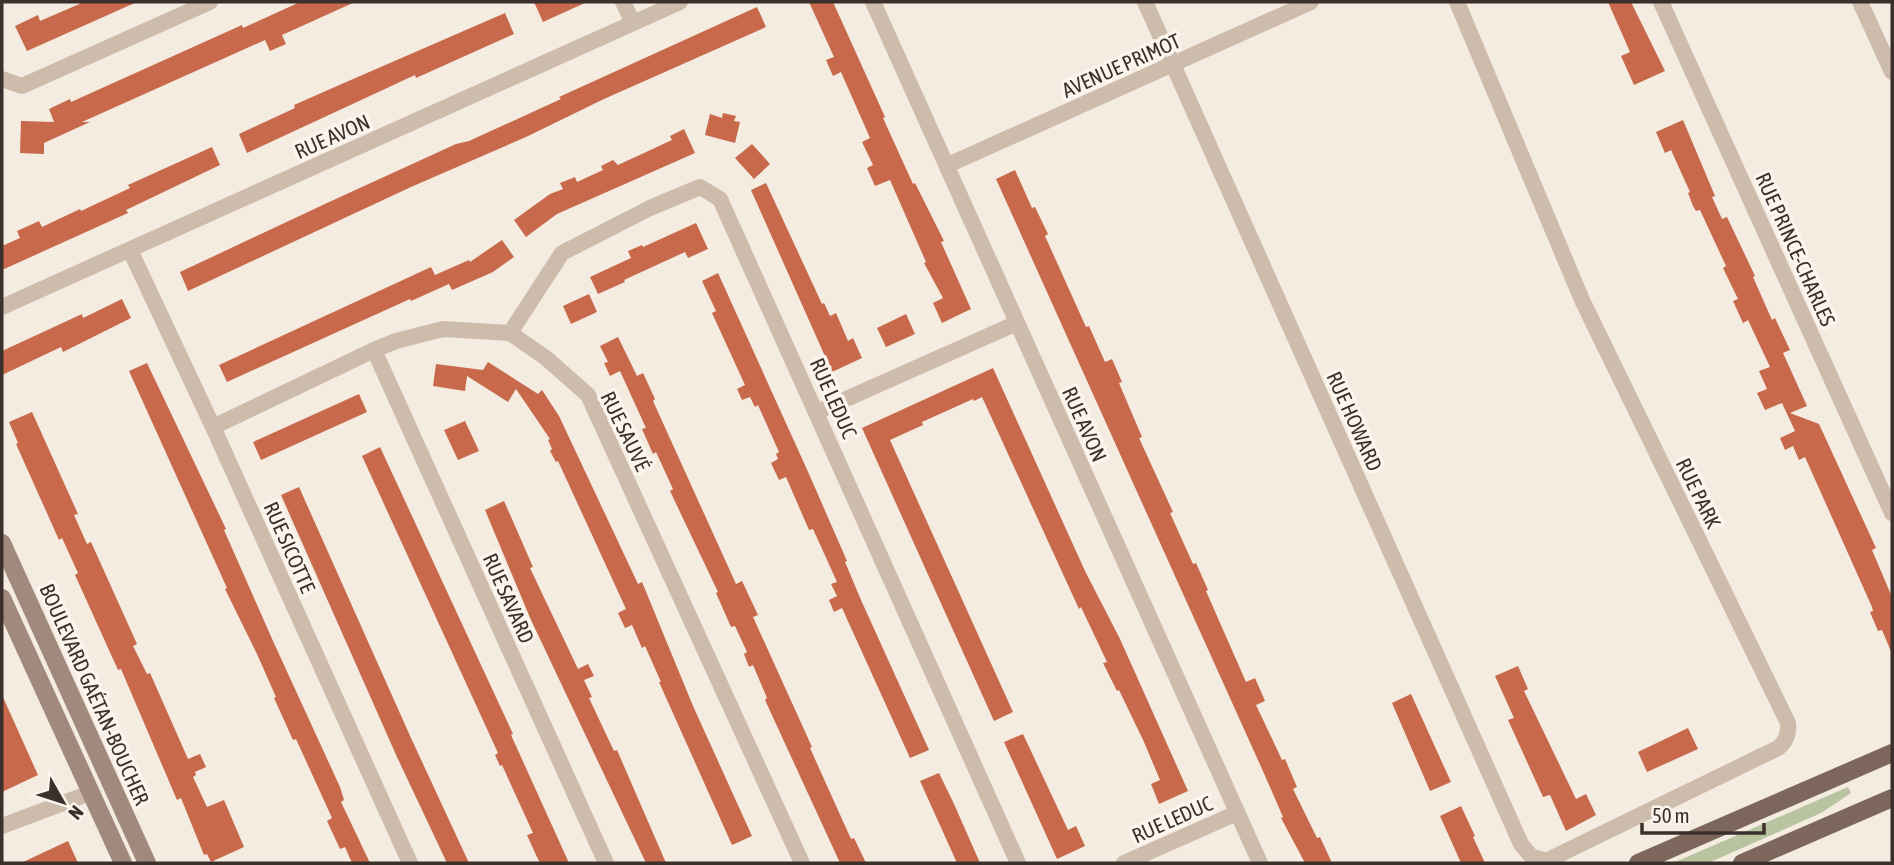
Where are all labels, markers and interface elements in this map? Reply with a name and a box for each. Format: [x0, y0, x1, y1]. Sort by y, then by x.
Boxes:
street label: AVENUE PRIMOT [1058, 28, 1184, 102]
street label: RUE AVON [291, 109, 373, 163]
street label: RUE PRINCE-CHARLES [1751, 169, 1841, 330]
street label: RUE LEDUC [806, 354, 863, 442]
street label: RUE HOWARD [1322, 368, 1388, 474]
street label: RUE AVON [1058, 383, 1112, 465]
street label: RUE SAUVÉ [596, 387, 656, 475]
street label: RUE PARK [1672, 454, 1727, 533]
street label: RUE SICOTTE [259, 498, 321, 596]
street label: RUE SAVARD [479, 549, 539, 647]
street label: BOULEVARD GAÉTAN-BOUCHER [35, 580, 155, 809]
north arrow [28, 767, 98, 837]
street label: RUE LEDUC [1128, 790, 1216, 847]
scale bar [1642, 792, 1764, 836]
text: N [64, 801, 88, 824]
text: 50 m [1652, 803, 1690, 827]

